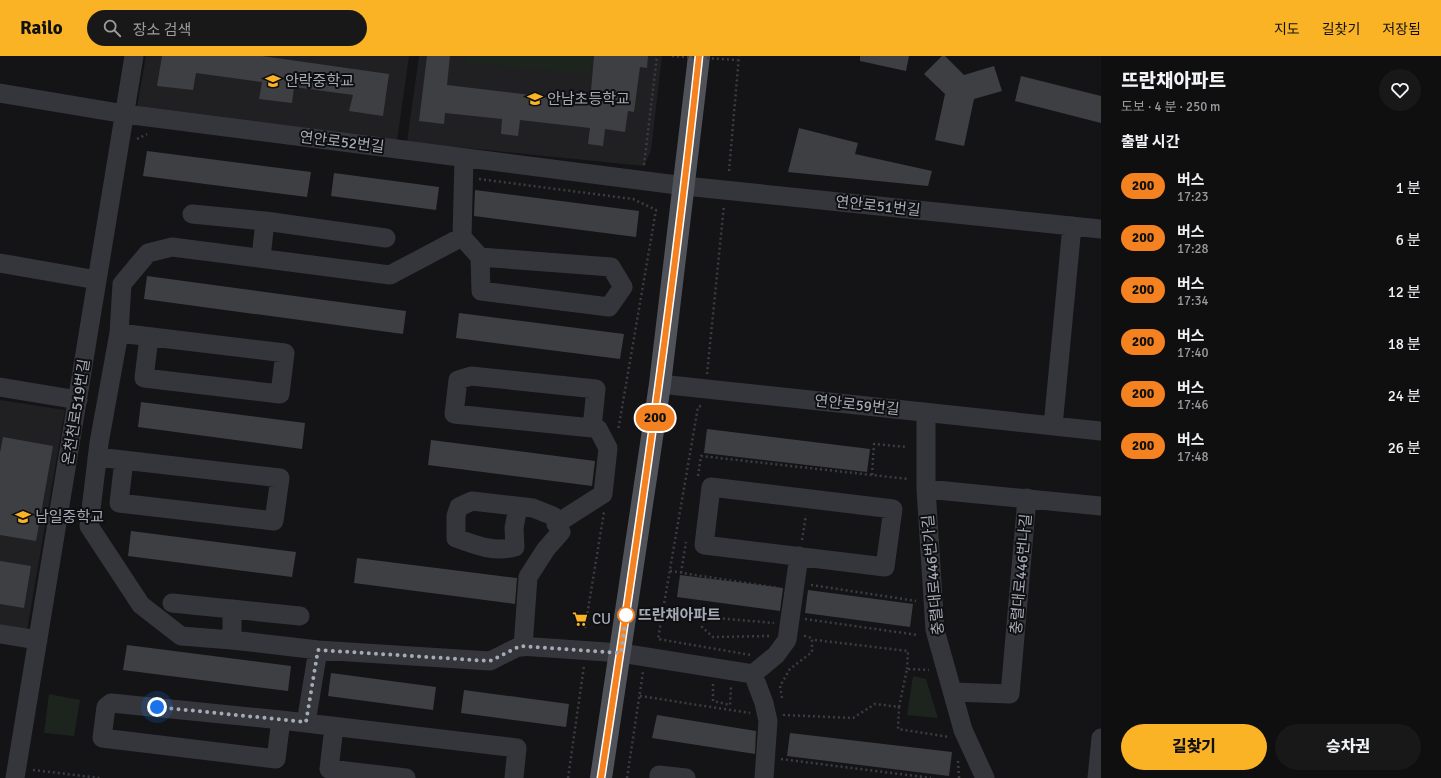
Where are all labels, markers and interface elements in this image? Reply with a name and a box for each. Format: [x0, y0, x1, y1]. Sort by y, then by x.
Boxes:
search box [87, 10, 367, 46]
text: Railo [20, 16, 63, 40]
icon: search [101, 17, 123, 39]
text: 장소 검색 [133, 21, 191, 39]
text: 지도 [1274, 21, 1300, 38]
text: 길찾기 [1322, 21, 1360, 38]
text: 저장됨 [1382, 21, 1421, 38]
text: 뜨란채아파트 [1121, 69, 1226, 93]
button: heart [1379, 69, 1421, 111]
school or university icon: 안락중학교 [264, 72, 282, 90]
place label: 안락중학교 [285, 72, 354, 90]
school or university icon: 안남초등학교 [526, 90, 544, 108]
place label: 안남초등학교 [547, 90, 630, 108]
text: 도보 · 4 분 · 250 m [1121, 99, 1220, 115]
street label: 연안로52번길 [299, 128, 385, 156]
text: 출발 시간 [1121, 133, 1180, 151]
text: 버스 [1177, 171, 1205, 189]
text: 200 [1132, 177, 1154, 194]
text: 1 분 [1396, 179, 1421, 197]
text: 17:23 [1177, 189, 1209, 205]
street label: 연안로51번길 [835, 193, 921, 219]
text: 버스 [1177, 223, 1205, 241]
text: 200 [1132, 229, 1154, 246]
text: 6 분 [1396, 231, 1421, 249]
text: 17:28 [1177, 241, 1209, 257]
text: 버스 [1177, 275, 1205, 293]
text: 200 [1132, 281, 1154, 298]
text: 12 분 [1388, 283, 1421, 301]
text: 17:34 [1177, 293, 1209, 309]
text: 버스 [1177, 327, 1205, 345]
text: 200 [1132, 333, 1154, 350]
text: 18 분 [1388, 335, 1421, 353]
text: 17:40 [1177, 345, 1209, 361]
street label: 온천천로519번길 [59, 358, 93, 466]
text: 버스 [1177, 379, 1205, 397]
text: 200 [1132, 385, 1154, 402]
text: 24 분 [1388, 387, 1421, 405]
street label: 연안로59번길 [814, 392, 900, 418]
text: 17:46 [1177, 397, 1209, 413]
line badge: 200 [632, 405, 678, 431]
text: 200 [644, 409, 666, 426]
text: 버스 [1177, 431, 1205, 449]
text: 200 [1132, 437, 1154, 454]
text: 26 분 [1388, 439, 1421, 457]
text: 17:48 [1177, 449, 1209, 465]
school or university icon: 남일중학교 [14, 508, 32, 526]
place label: 남일중학교 [35, 508, 104, 526]
street label: 충렬대로446번나길 [1007, 513, 1035, 635]
street label: 충렬대로446번가길 [919, 514, 947, 636]
marker: 뜨란채아파트 [617, 606, 635, 624]
place label: 뜨란채아파트 [638, 606, 721, 624]
supermarket icon: CU [571, 610, 589, 628]
place label: CU [592, 610, 611, 628]
your location [147, 697, 167, 717]
button: 길찾기 [1121, 724, 1267, 770]
button: 승차권 [1275, 724, 1421, 770]

